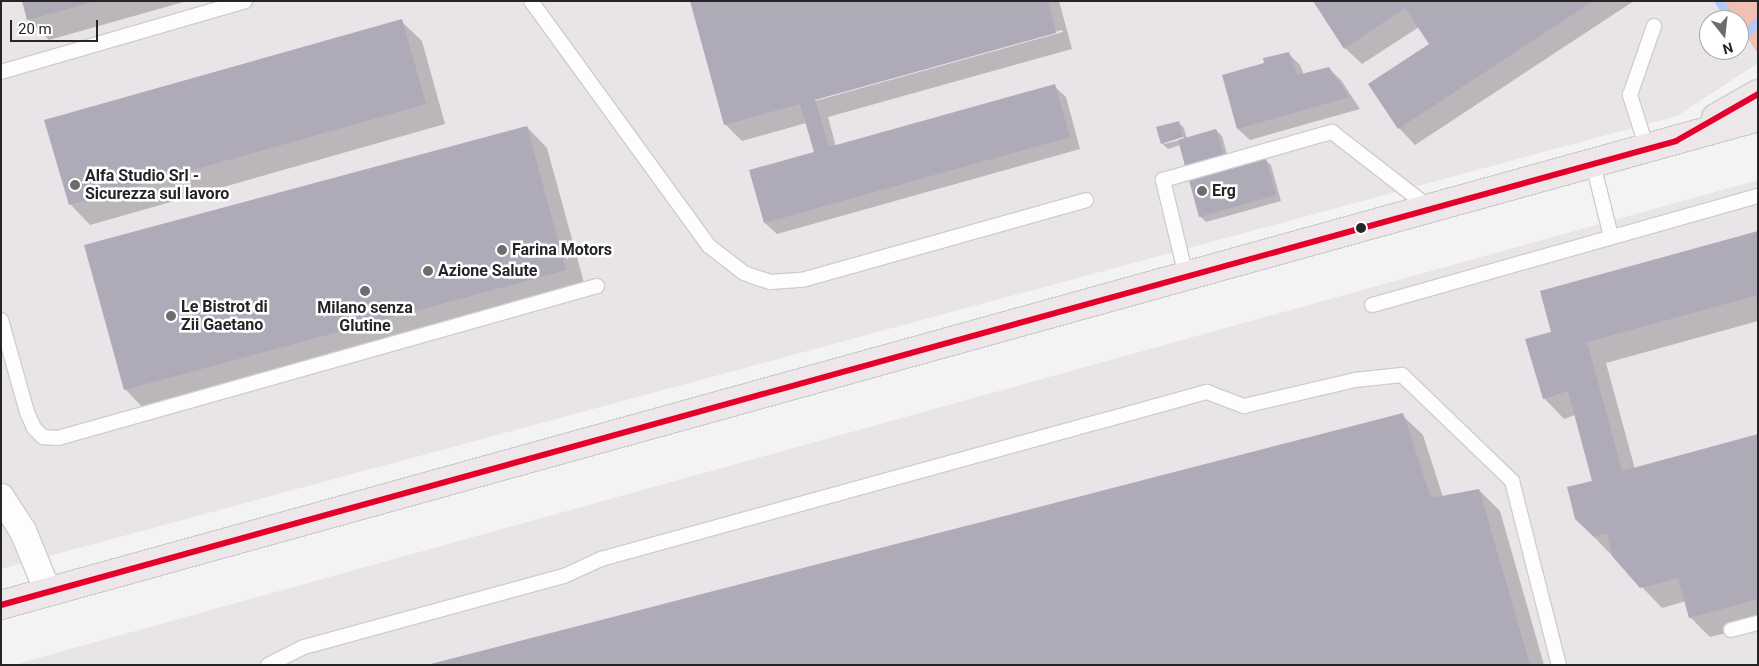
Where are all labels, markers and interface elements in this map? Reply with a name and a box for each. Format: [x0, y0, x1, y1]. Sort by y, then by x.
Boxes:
scale bar [12, 10, 100, 42]
north arrow [1699, 10, 1749, 60]
text: 20 m [18, 20, 52, 38]
text: N [1721, 39, 1735, 58]
place label: Alfa Studio Srl - Sicurezza sul lavoro [85, 166, 229, 204]
marker: Alfa Studio Srl - Sicurezza sul lavoro [69, 179, 81, 191]
place label: Erg [1212, 181, 1236, 201]
marker: Erg [1196, 185, 1208, 197]
unlabelled marker [1356, 223, 1366, 233]
place label: Farina Motors [512, 240, 612, 260]
marker: Farina Motors [496, 244, 508, 256]
place label: Azione Salute [438, 261, 538, 281]
marker: Azione Salute [422, 265, 434, 277]
marker: Milano senza Glutine [359, 285, 371, 297]
place label: Le Bistrot di Zii Gaetano [181, 297, 268, 335]
place label: Milano senza Glutine [317, 298, 413, 336]
marker: Le Bistrot di Zii Gaetano [165, 310, 177, 322]

